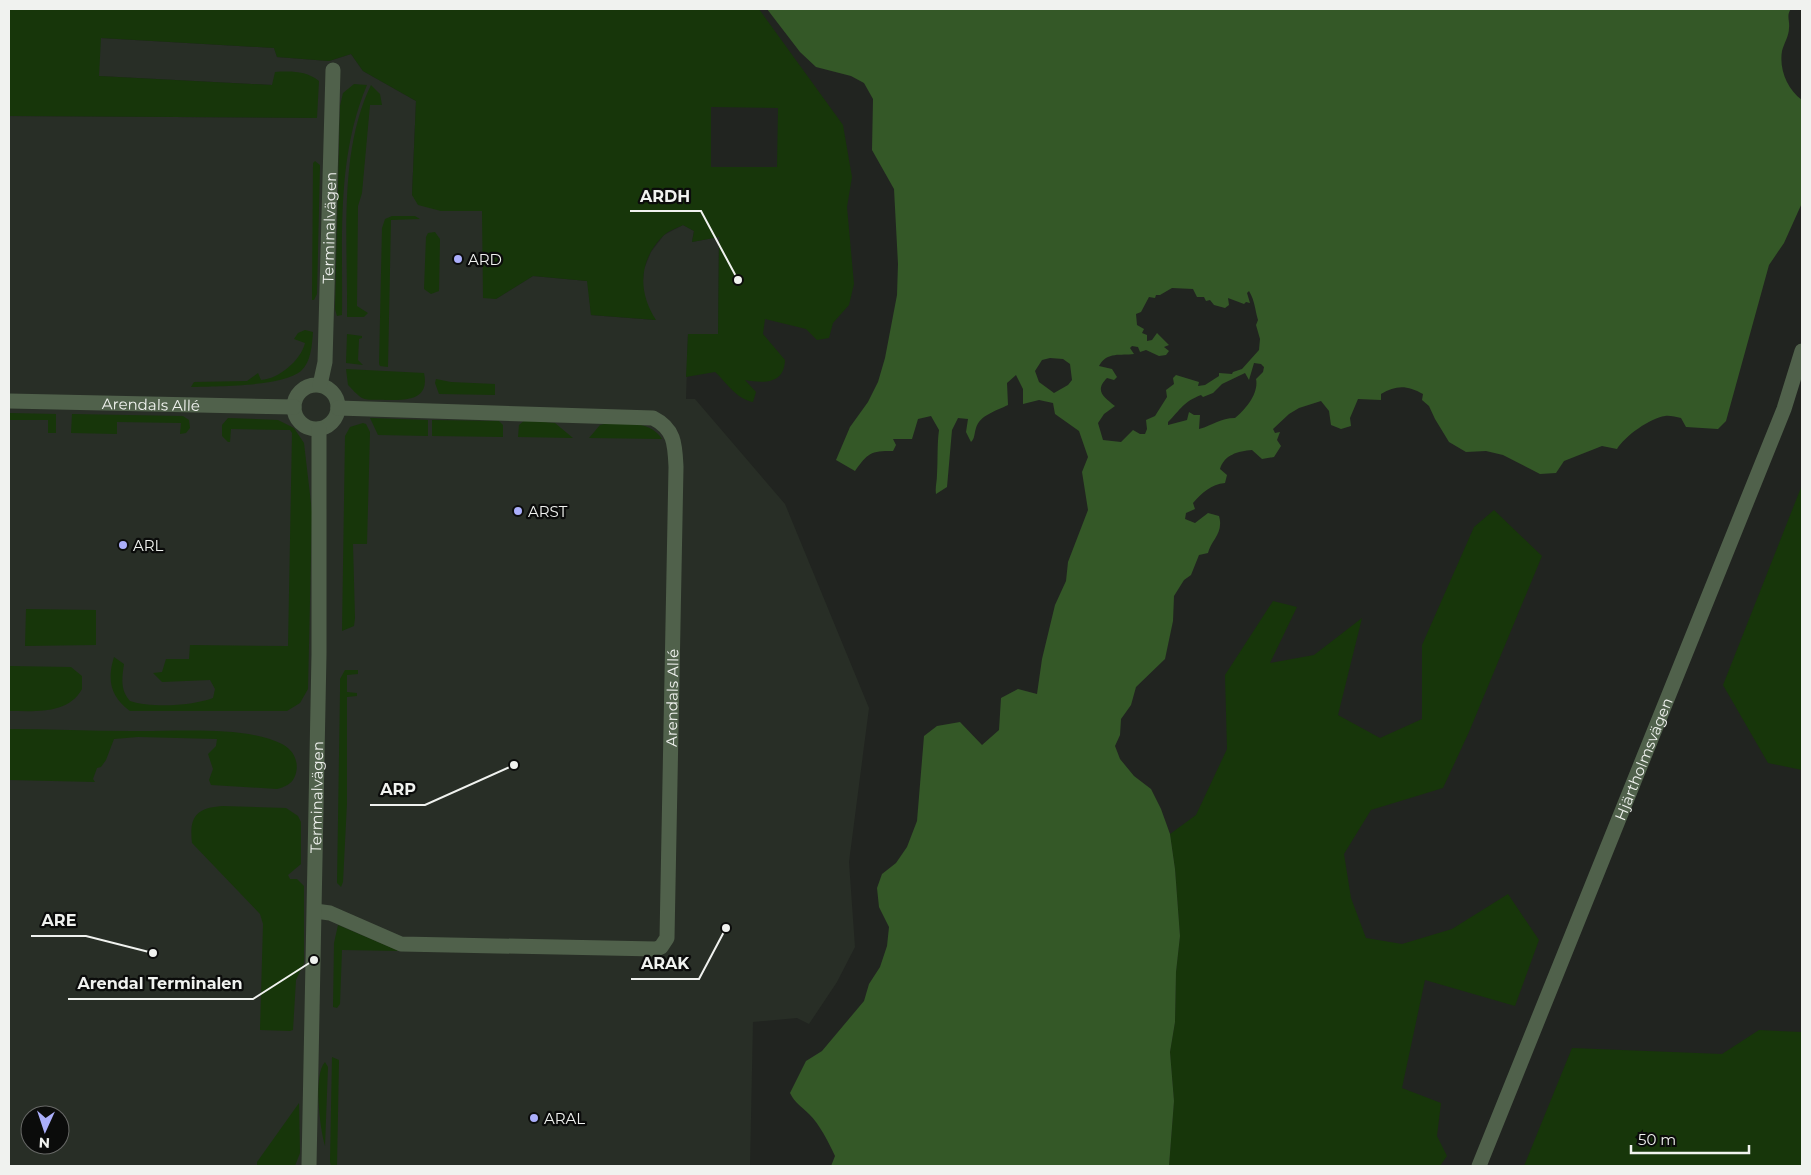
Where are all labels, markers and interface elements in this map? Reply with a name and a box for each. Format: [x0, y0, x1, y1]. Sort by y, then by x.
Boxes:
street label: Terminalvägen [318, 171, 340, 284]
callout: ARDH [630, 180, 701, 211]
text: ARDH [639, 187, 690, 206]
place label: ARD [468, 250, 502, 269]
marker: ARD [452, 253, 464, 265]
street label: Arendals Allé [102, 393, 200, 415]
place label: ARST [528, 502, 568, 521]
marker: ARST [512, 505, 524, 517]
place label: ARL [133, 536, 164, 555]
marker: ARL [117, 539, 129, 551]
street label: Arendals Allé [661, 649, 682, 747]
street label: Hjärtholmsvägen [1610, 695, 1676, 823]
street label: Terminalvägen [306, 741, 327, 853]
callout: ARP [370, 774, 425, 805]
text: ARP [379, 780, 416, 799]
callout: ARE [31, 905, 86, 936]
text: ARE [41, 911, 76, 930]
callout: ARAK [631, 948, 699, 979]
text: ARAK [640, 954, 690, 973]
callout: Arendal Terminalen [68, 968, 253, 999]
text: Arendal Terminalen [77, 974, 242, 993]
north arrow [20, 1105, 70, 1155]
place label: ARAL [544, 1109, 585, 1128]
marker: ARAL [528, 1112, 540, 1124]
scale bar [1631, 1122, 1748, 1154]
text: 50 m [1638, 1130, 1676, 1149]
text: N [38, 1134, 50, 1152]

